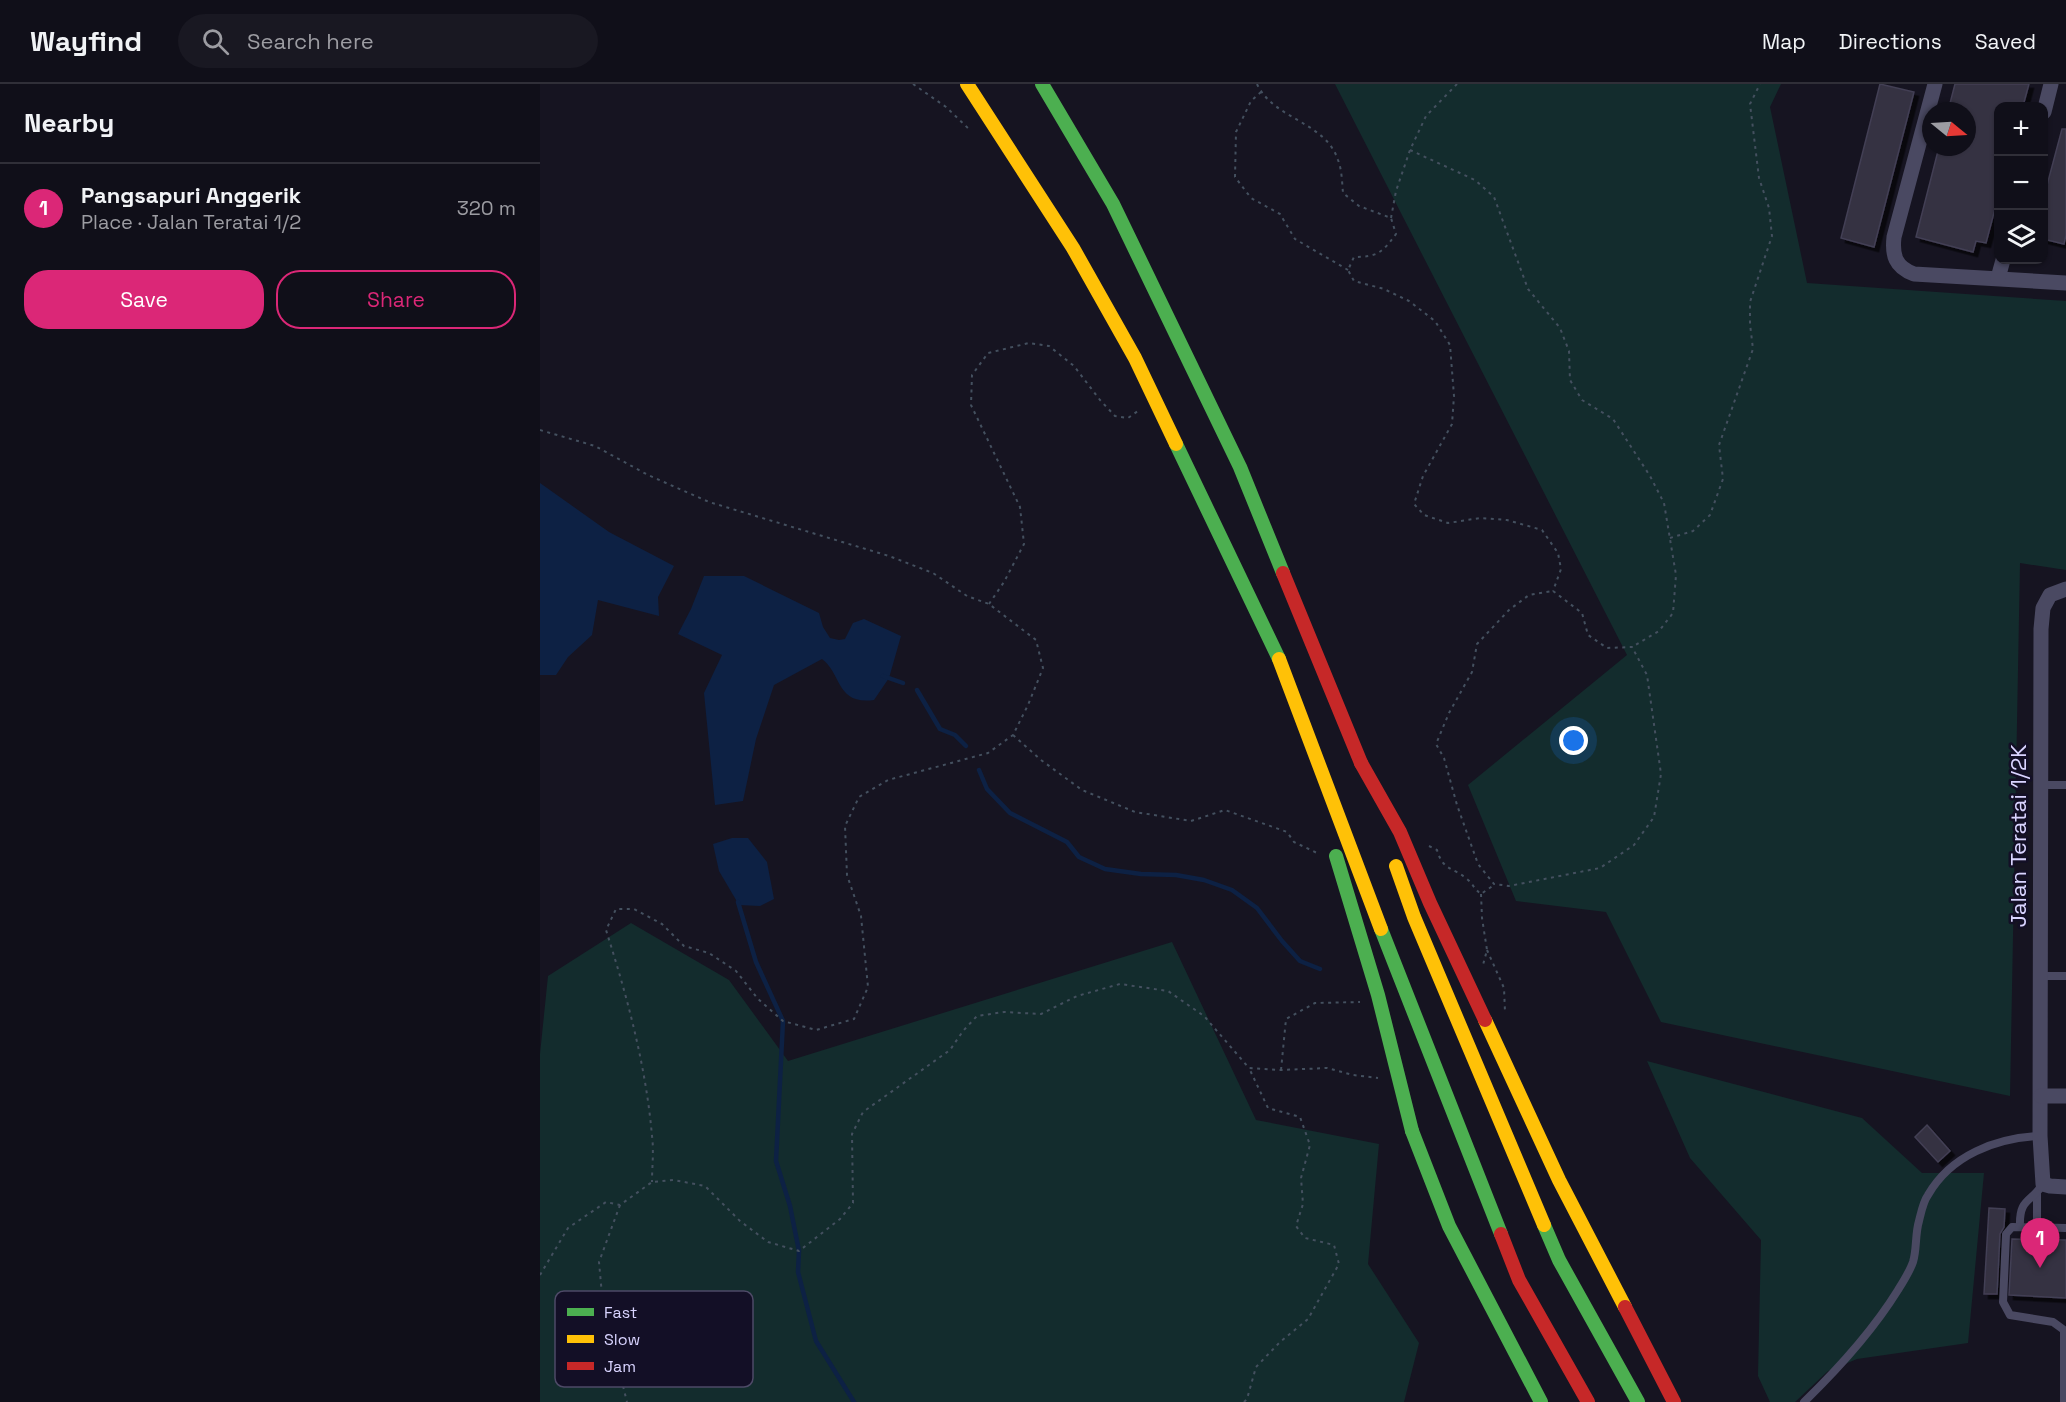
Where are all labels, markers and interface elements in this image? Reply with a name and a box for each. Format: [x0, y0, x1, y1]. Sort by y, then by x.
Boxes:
search box [178, 14, 598, 68]
text: Wayfind [30, 23, 142, 59]
icon: search [199, 25, 232, 58]
text: Search here [247, 27, 374, 55]
text: Map [1762, 28, 1806, 55]
text: Directions [1839, 28, 1942, 55]
text: Saved [1975, 28, 2036, 55]
north arrow [1922, 102, 1976, 156]
map controls [1994, 102, 2048, 264]
button: + [1994, 102, 2048, 156]
text: Nearby [24, 106, 114, 140]
button: − [1994, 156, 2048, 210]
text: Pangsapuri Anggerik [81, 181, 301, 209]
text: 1 [39, 195, 48, 221]
text: 320 m [457, 195, 516, 221]
text: Place · Jalan Teratai 1/2 [81, 209, 301, 235]
button: layers [1994, 210, 2048, 264]
button: Save [24, 270, 264, 329]
button: Share [276, 270, 516, 329]
your location [1559, 726, 1588, 755]
street label: Jalan Teratai 1/2K [2004, 744, 2032, 928]
pin: 1 [2020, 1218, 2060, 1268]
legend [555, 1291, 753, 1387]
text: Fast [604, 1302, 637, 1323]
text: Slow [604, 1329, 640, 1350]
text: Jam [604, 1356, 636, 1377]

